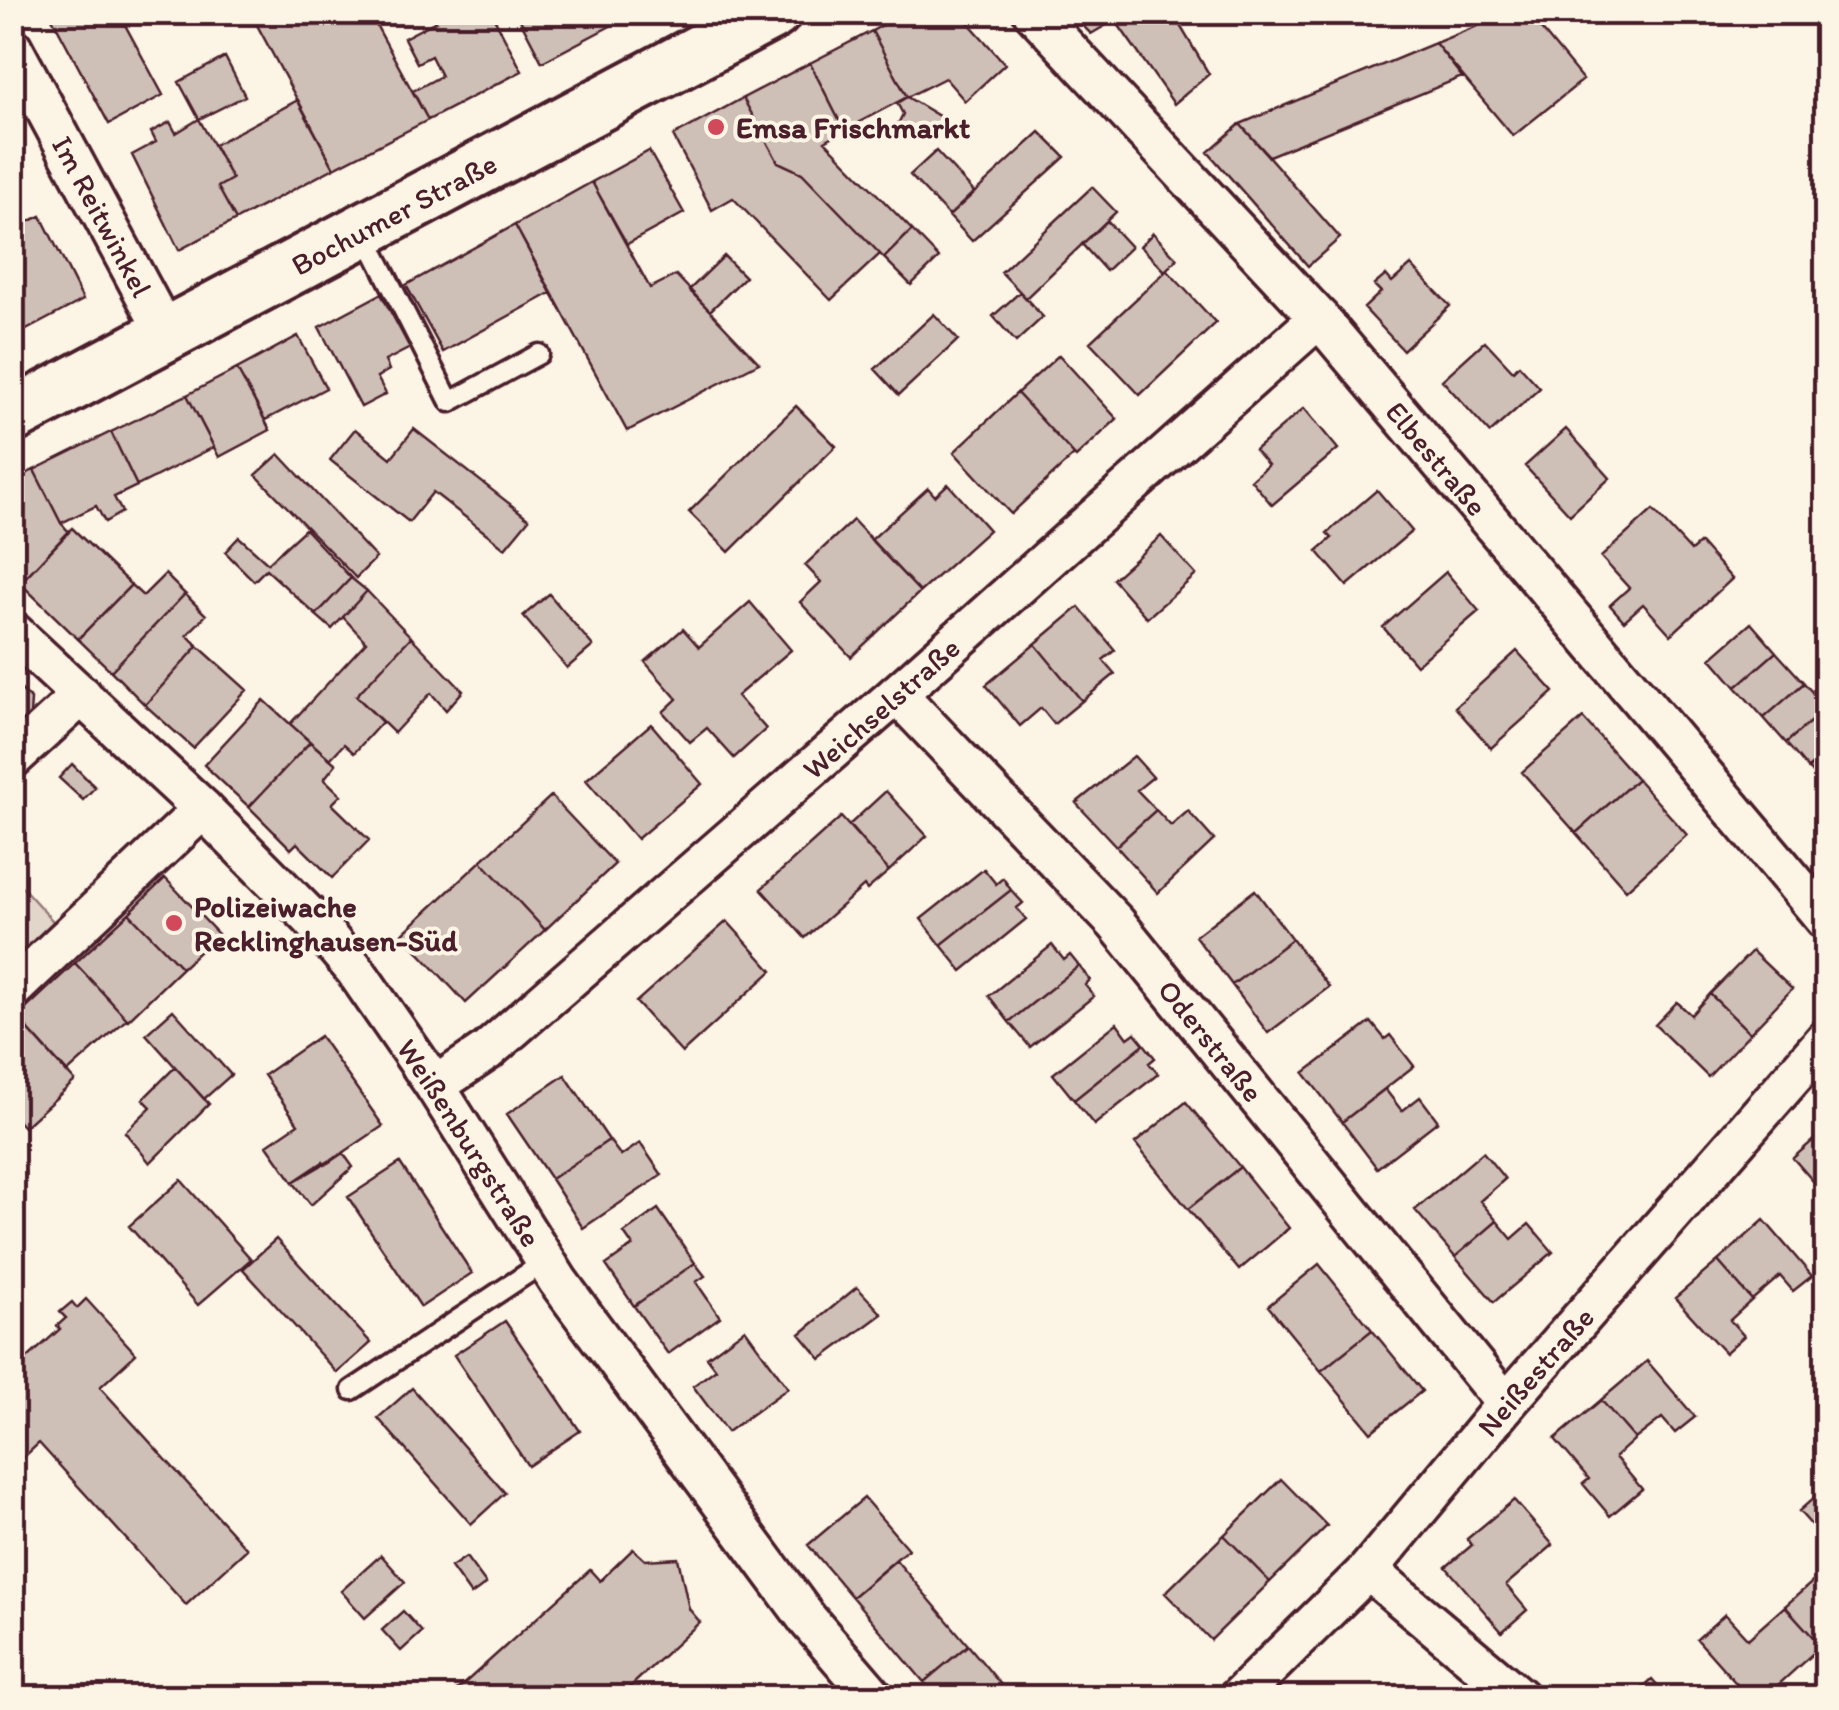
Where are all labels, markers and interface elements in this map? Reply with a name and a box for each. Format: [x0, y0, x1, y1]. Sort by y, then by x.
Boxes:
place label: Emsa Frischmarkt [736, 109, 970, 146]
marker: Emsa Frischmarkt [705, 116, 727, 138]
street label: Im Reitwinkel [45, 129, 161, 304]
street label: Bochumer Straße [285, 144, 503, 283]
street label: Elbestraße [1378, 393, 1496, 523]
street label: Weichselstraße [794, 629, 967, 787]
place label: Polizeiwache Recklinghausen-Süd [194, 888, 458, 959]
marker: Polizeiwache Recklinghausen-Süd [163, 912, 185, 934]
street label: Oderstraße [1150, 972, 1272, 1109]
street label: Weißenburgstraße [389, 1031, 550, 1254]
street label: Neißestraße [1469, 1299, 1601, 1444]

